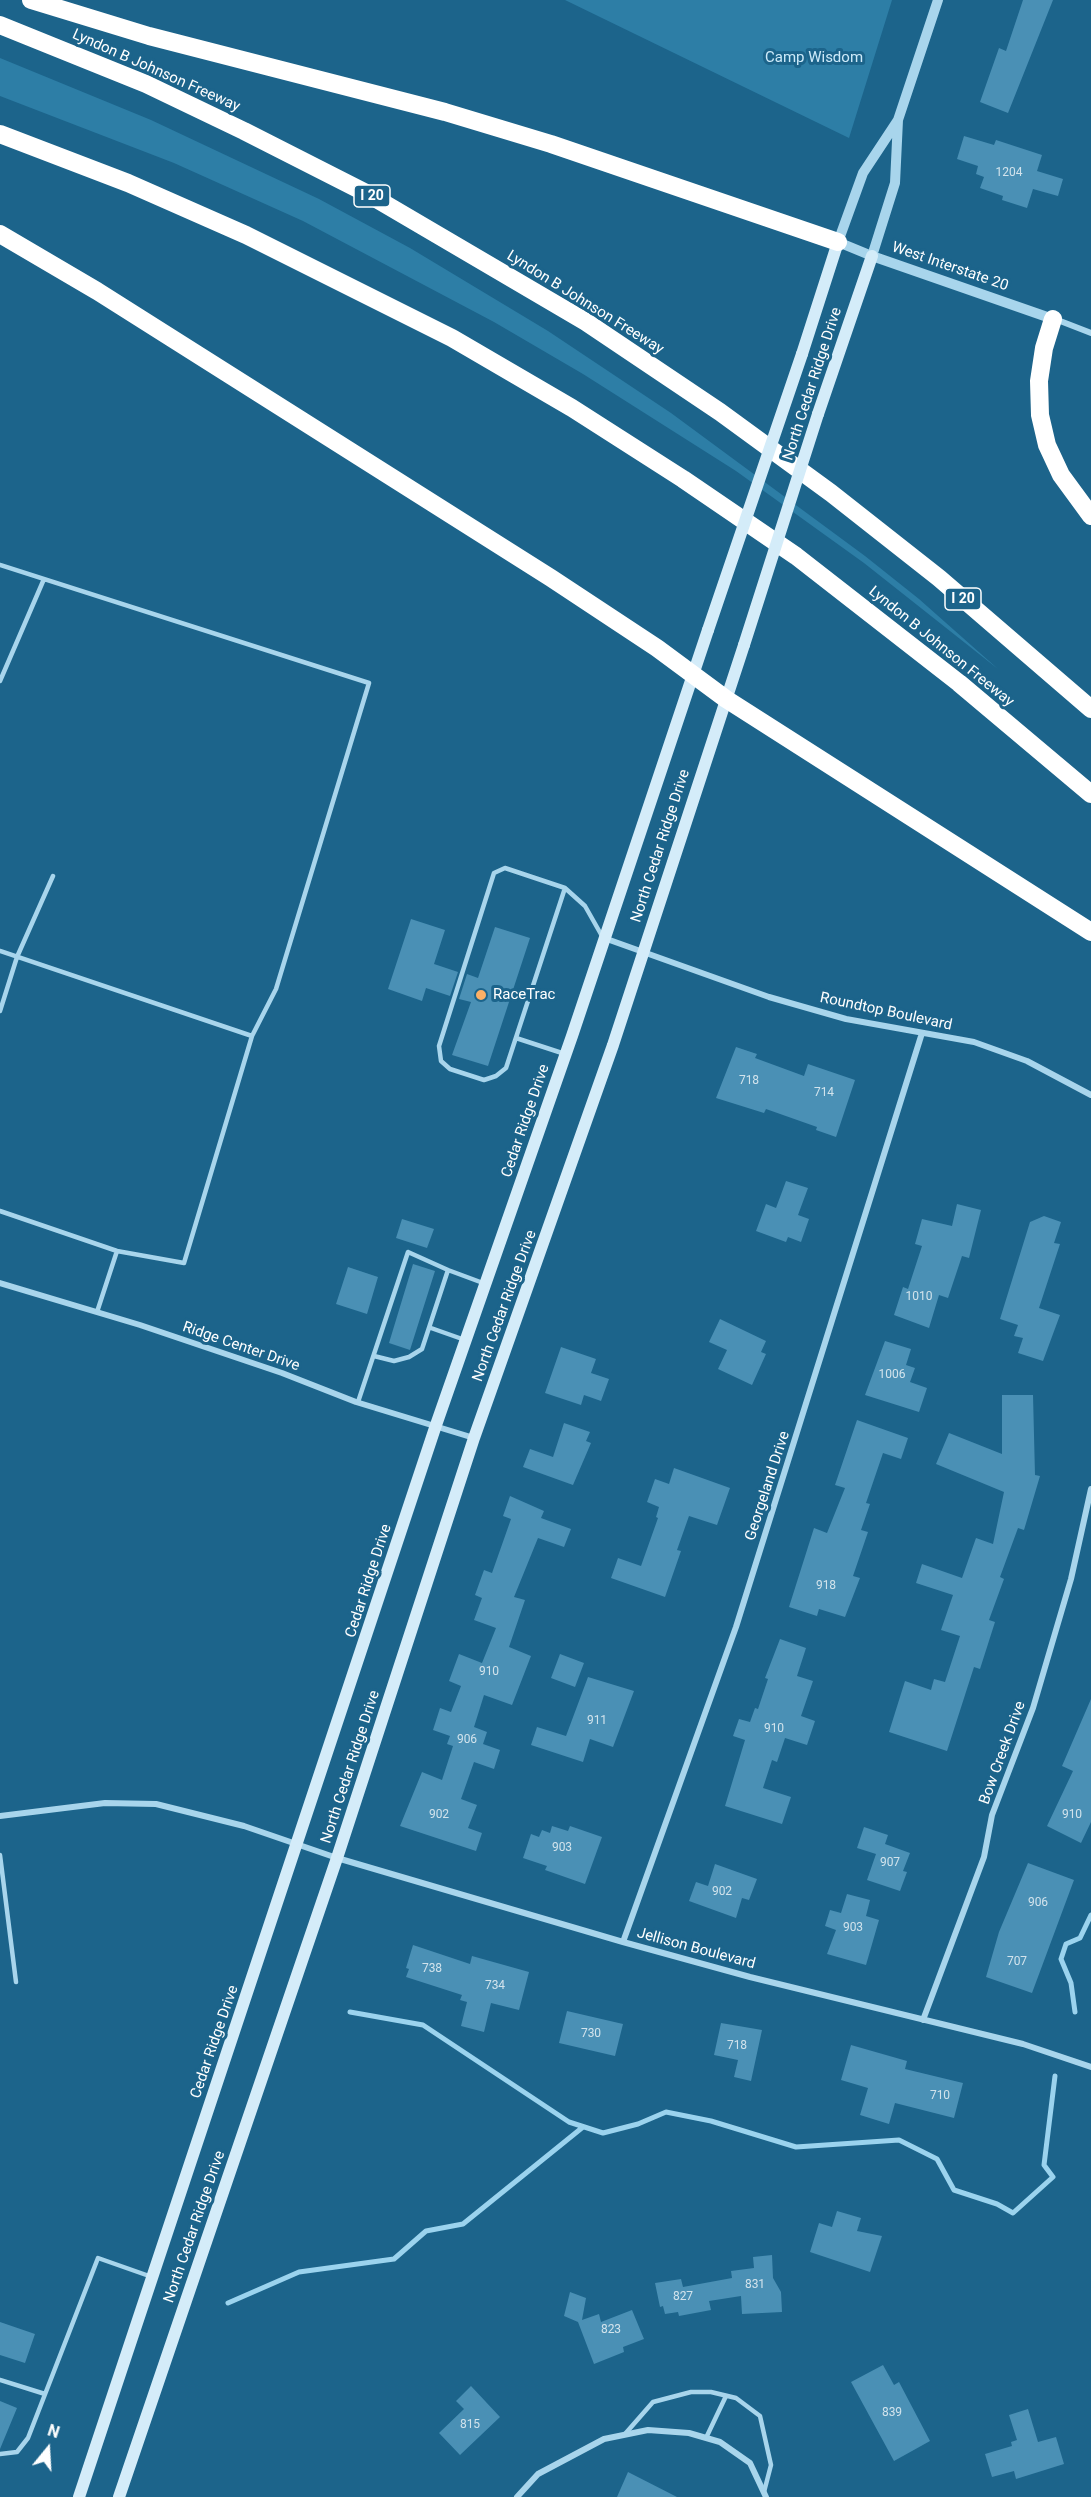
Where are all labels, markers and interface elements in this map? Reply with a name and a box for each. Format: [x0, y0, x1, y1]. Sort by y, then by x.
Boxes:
street label: Lyndon B Johnson Freeway [69, 26, 243, 116]
park label: Camp Wisdom [765, 49, 863, 67]
house number: 1204 [996, 166, 1022, 180]
road number: I 20 [354, 185, 390, 207]
street label: West Interstate 20 [889, 239, 1011, 295]
street label: Lyndon B Johnson Freeway [503, 247, 667, 359]
street label: North Cedar Ridge Drive [780, 305, 846, 463]
street label: Lyndon B Johnson Freeway [865, 583, 1017, 711]
road number: I 20 [945, 588, 981, 610]
street label: North Cedar Ridge Drive [628, 767, 694, 925]
place label: RaceTrac [493, 986, 555, 1004]
marker: RaceTrac [474, 988, 488, 1002]
street label: Roundtop Boulevard [818, 989, 954, 1035]
street label: Cedar Ridge Drive [498, 1062, 554, 1180]
house number: 718 [739, 1074, 759, 1088]
house number: 714 [814, 1086, 834, 1100]
street label: North Cedar Ridge Drive [469, 1228, 541, 1384]
house number: 1010 [906, 1290, 932, 1304]
street label: Ridge Center Drive [180, 1318, 302, 1376]
house number: 1006 [879, 1368, 905, 1382]
street label: Georgeland Drive [742, 1429, 794, 1543]
street label: Cedar Ridge Drive [342, 1522, 396, 1640]
house number: 918 [816, 1579, 836, 1593]
house number: 910 [479, 1665, 499, 1679]
street label: North Cedar Ridge Drive [318, 1688, 384, 1846]
street label: Bow Creek Drive [976, 1699, 1030, 1807]
house number: 911 [587, 1714, 607, 1728]
house number: 910 [764, 1722, 784, 1736]
house number: 906 [457, 1733, 477, 1747]
house number: 902 [429, 1808, 449, 1822]
house number: 910 [1062, 1808, 1082, 1822]
house number: 903 [552, 1841, 572, 1855]
house number: 907 [880, 1856, 900, 1870]
house number: 902 [712, 1885, 732, 1899]
house number: 906 [1028, 1896, 1048, 1910]
house number: 903 [843, 1921, 863, 1935]
street label: Jellison Boulevard [635, 1925, 757, 1973]
house number: 707 [1007, 1955, 1027, 1969]
house number: 738 [422, 1962, 442, 1976]
house number: 734 [485, 1979, 505, 1993]
street label: Cedar Ridge Drive [187, 1983, 243, 2101]
house number: 730 [581, 2027, 601, 2041]
house number: 718 [727, 2039, 747, 2053]
house number: 710 [930, 2089, 950, 2103]
street label: North Cedar Ridge Drive [160, 2148, 230, 2306]
house number: 831 [745, 2278, 765, 2292]
house number: 827 [673, 2290, 693, 2304]
house number: 823 [601, 2323, 621, 2337]
house number: 839 [882, 2406, 902, 2420]
house number: 815 [460, 2418, 480, 2432]
north arrow [18, 2419, 78, 2479]
text: N [45, 2421, 62, 2442]

